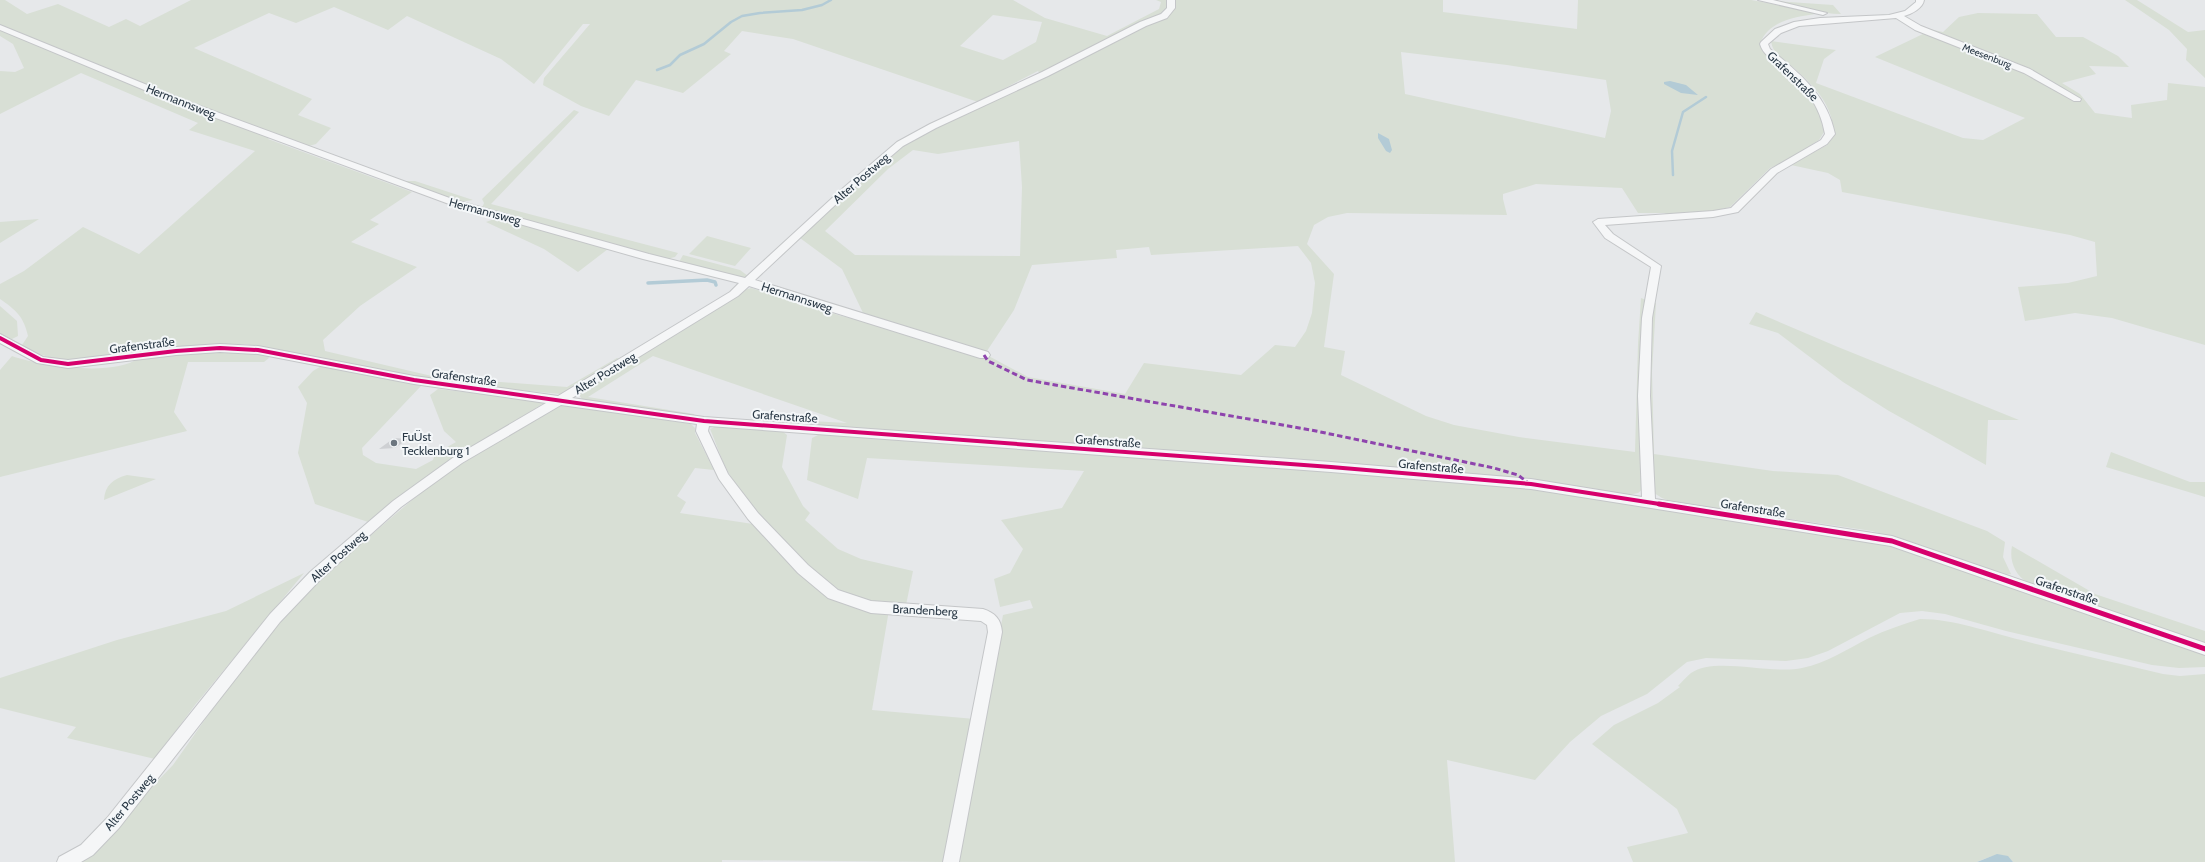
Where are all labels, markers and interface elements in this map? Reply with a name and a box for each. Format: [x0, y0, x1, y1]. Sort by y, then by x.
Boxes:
street label: Meesenburg [1960, 41, 2015, 72]
street label: Grafenstraße [1764, 48, 1822, 104]
street label: Hermannsweg [144, 80, 219, 122]
street label: Alter Postweg [830, 149, 893, 207]
street label: Hermannsweg [447, 194, 524, 228]
street label: Hermannsweg [760, 278, 835, 316]
street label: Grafenstraße [109, 334, 175, 356]
street label: Alter Postweg [571, 348, 640, 397]
street label: Grafenstraße [430, 365, 498, 389]
street label: Grafenstraße [752, 406, 818, 426]
place label: FuÜst Tecklenburg 1 [402, 429, 469, 458]
street label: Grafenstraße [1075, 431, 1141, 451]
marker: FuÜst Tecklenburg 1 [389, 438, 399, 448]
street label: Grafenstraße [1398, 456, 1464, 476]
street label: Grafenstraße [1719, 495, 1787, 521]
street label: Alter Postweg [307, 526, 370, 585]
street label: Grafenstraße [2034, 572, 2100, 608]
street label: Brandenberg [892, 601, 959, 619]
street label: Alter Postweg [101, 770, 158, 834]

